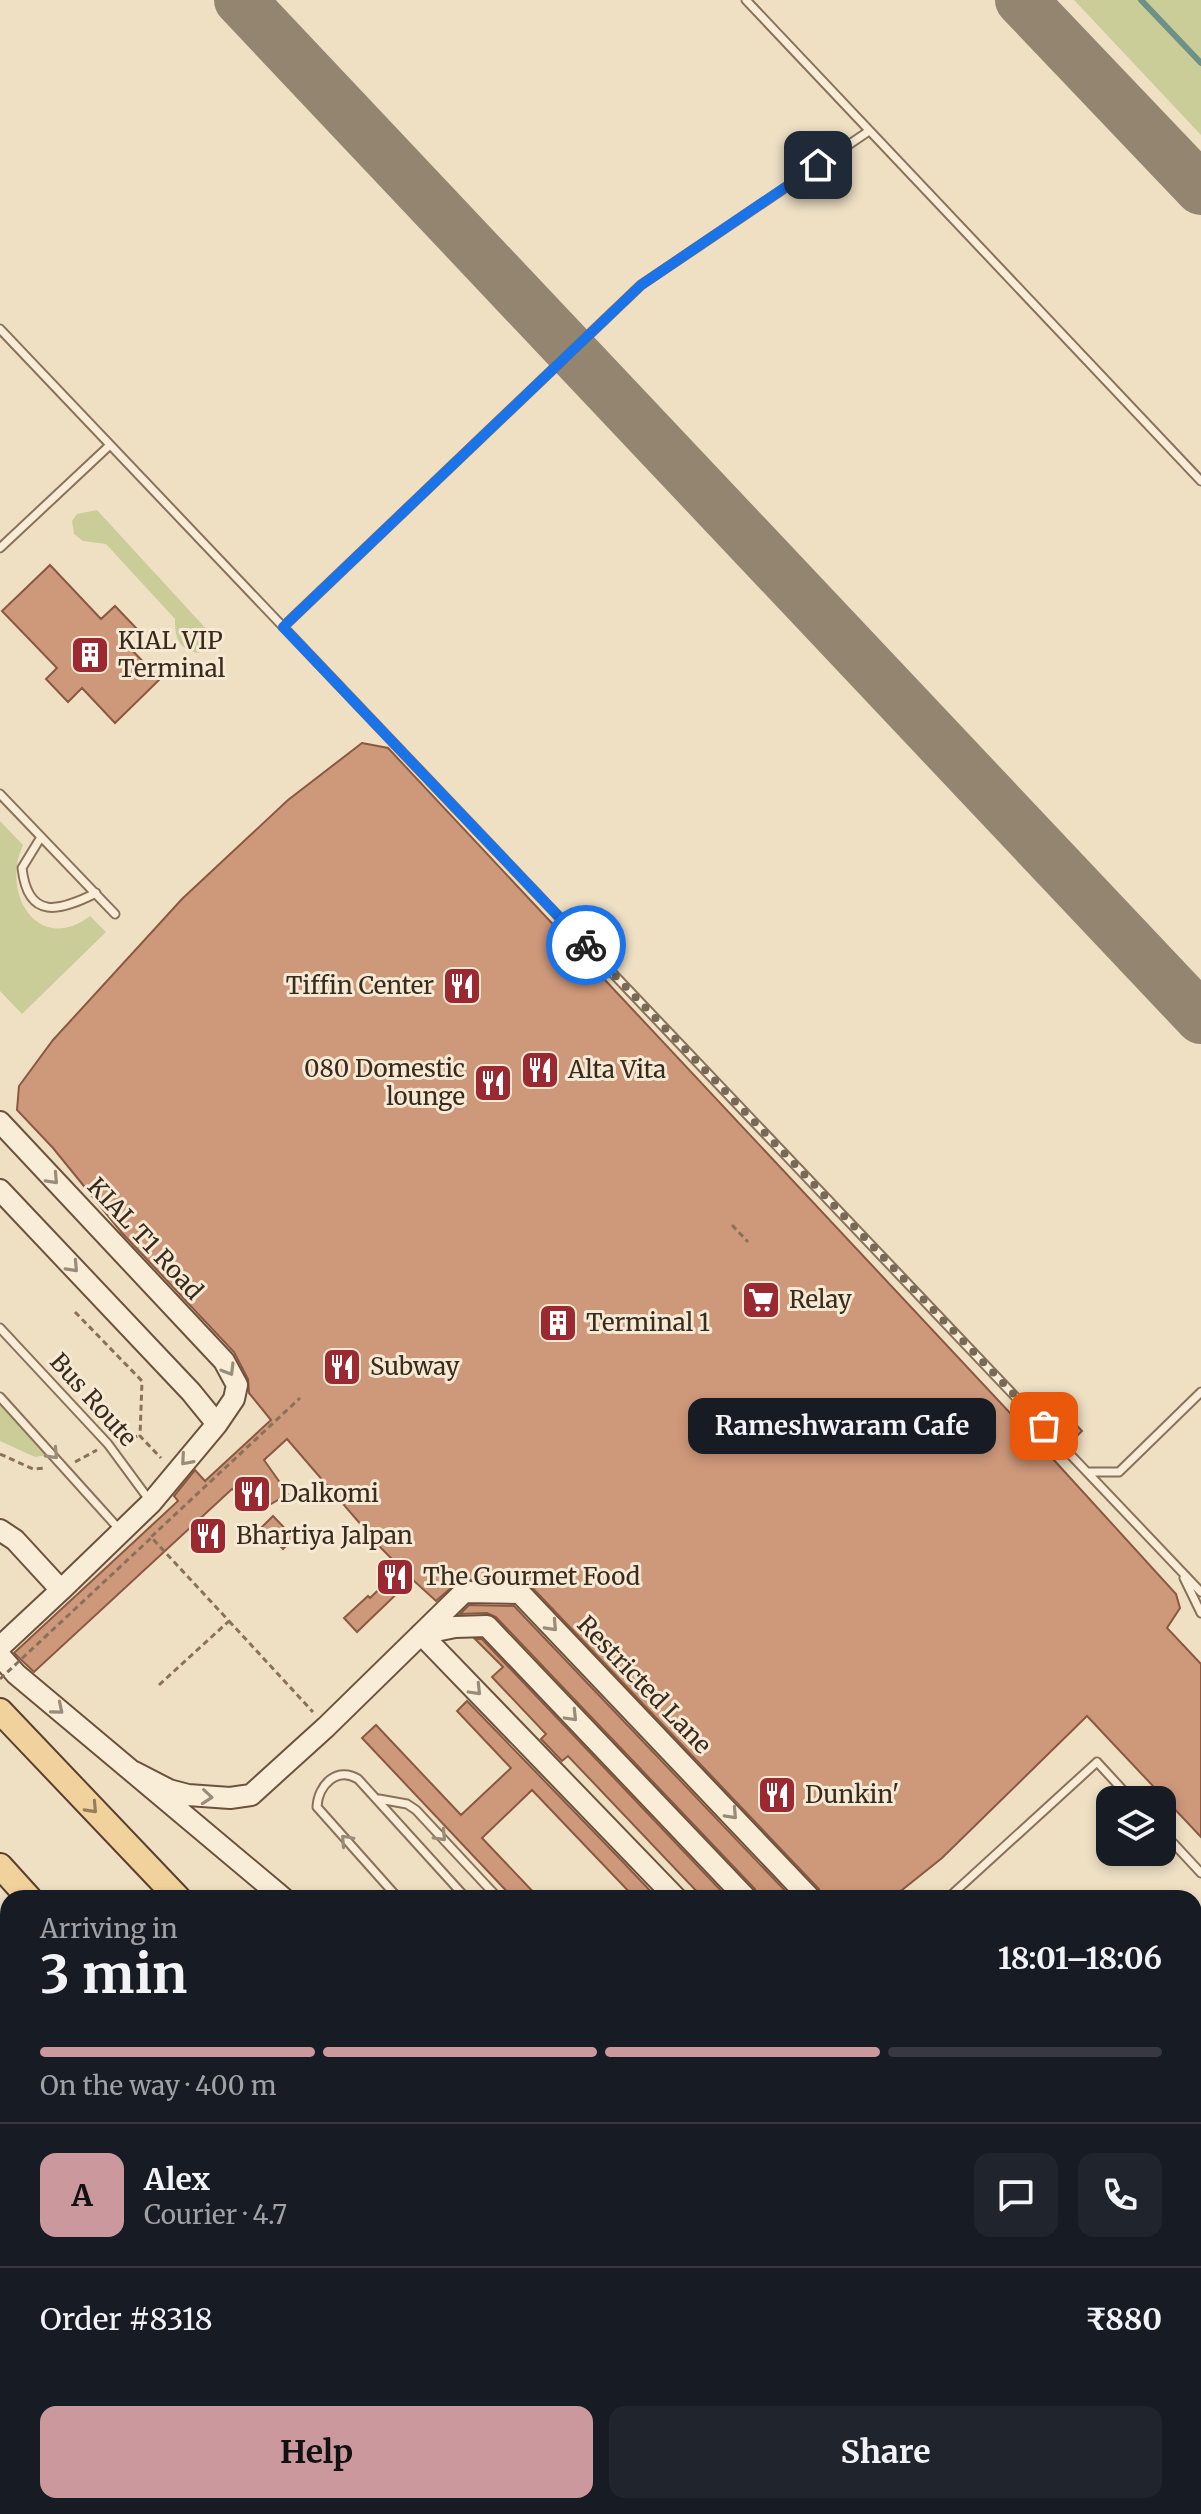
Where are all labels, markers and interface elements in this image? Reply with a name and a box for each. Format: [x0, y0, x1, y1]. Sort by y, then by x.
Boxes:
pin [784, 131, 852, 199]
icon: home [796, 143, 840, 187]
place label: KIAL VIP Terminal [118, 625, 225, 684]
building icon: KIAL VIP Terminal [69, 634, 111, 676]
courier [546, 905, 626, 985]
icon: bike [564, 923, 608, 967]
restaurant icon: Tiffin Center [441, 965, 483, 1007]
place label: Tiffin Center [286, 970, 434, 1001]
restaurant icon: Alta Vita [519, 1049, 561, 1091]
place label: 080 Domestic lounge [304, 1053, 465, 1112]
place label: Alta Vita [567, 1054, 666, 1085]
restaurant icon: 080 Domestic lounge [472, 1062, 514, 1104]
one-way arrow [44, 1170, 59, 1184]
street label: KIAL T1 Road [81, 1171, 210, 1306]
one-way arrow [63, 1258, 78, 1272]
supermarket icon: Relay [740, 1279, 782, 1321]
place label: Relay [789, 1284, 852, 1315]
building icon: Terminal 1 [537, 1302, 579, 1344]
place label: Terminal 1 [586, 1307, 710, 1338]
street label: Bus Route [43, 1346, 143, 1453]
restaurant icon: Subway [321, 1346, 363, 1388]
place label: Subway [370, 1351, 460, 1382]
one-way arrow [219, 1361, 234, 1376]
pin [1010, 1392, 1078, 1460]
callout: Rameshwaram Cafe [688, 1398, 996, 1454]
icon: bag [1022, 1404, 1066, 1448]
text: Rameshwaram Cafe [715, 1409, 969, 1442]
one-way arrow [44, 1444, 58, 1459]
one-way arrow [181, 1451, 196, 1466]
restaurant icon: Dalkomi [231, 1473, 273, 1515]
place label: Dalkomi [280, 1478, 379, 1509]
restaurant icon: Bhartiya Jalpan [187, 1515, 229, 1557]
place label: Bhartiya Jalpan [236, 1520, 413, 1551]
restaurant icon: The Gourmet Food [374, 1556, 416, 1598]
place label: The Gourmet Food [423, 1561, 640, 1592]
street label: Restricted Lane [571, 1609, 718, 1760]
one-way arrow [543, 1617, 557, 1631]
one-way arrow [466, 1681, 481, 1695]
one-way arrow [49, 1699, 63, 1714]
one-way arrow [563, 1707, 577, 1721]
restaurant icon: Dunkin' [756, 1774, 798, 1816]
place label: Dunkin' [805, 1779, 899, 1810]
map controls [1096, 1786, 1176, 1866]
button: layers [1096, 1786, 1176, 1866]
one-way arrow [200, 1788, 213, 1805]
one-way arrow [83, 1799, 98, 1813]
one-way arrow [722, 1805, 737, 1819]
one-way arrow [431, 1827, 445, 1842]
one-way arrow [341, 1834, 356, 1849]
text: Arriving in [40, 1912, 178, 1945]
text: 18:01–18:06 [998, 1939, 1162, 1977]
text: 3 min [40, 1942, 187, 2007]
text: On the way · 400 m [40, 2069, 276, 2102]
button: chat [974, 2153, 1058, 2237]
button: phone [1078, 2153, 1162, 2237]
text: Alex [144, 2160, 210, 2198]
text: A [71, 2176, 93, 2214]
text: Courier · 4.7 [144, 2198, 287, 2231]
text: Order #8318 [40, 2300, 213, 2338]
text: ₹880 [1085, 2300, 1162, 2338]
button: Help [40, 2406, 593, 2498]
button: Share [609, 2406, 1162, 2498]

